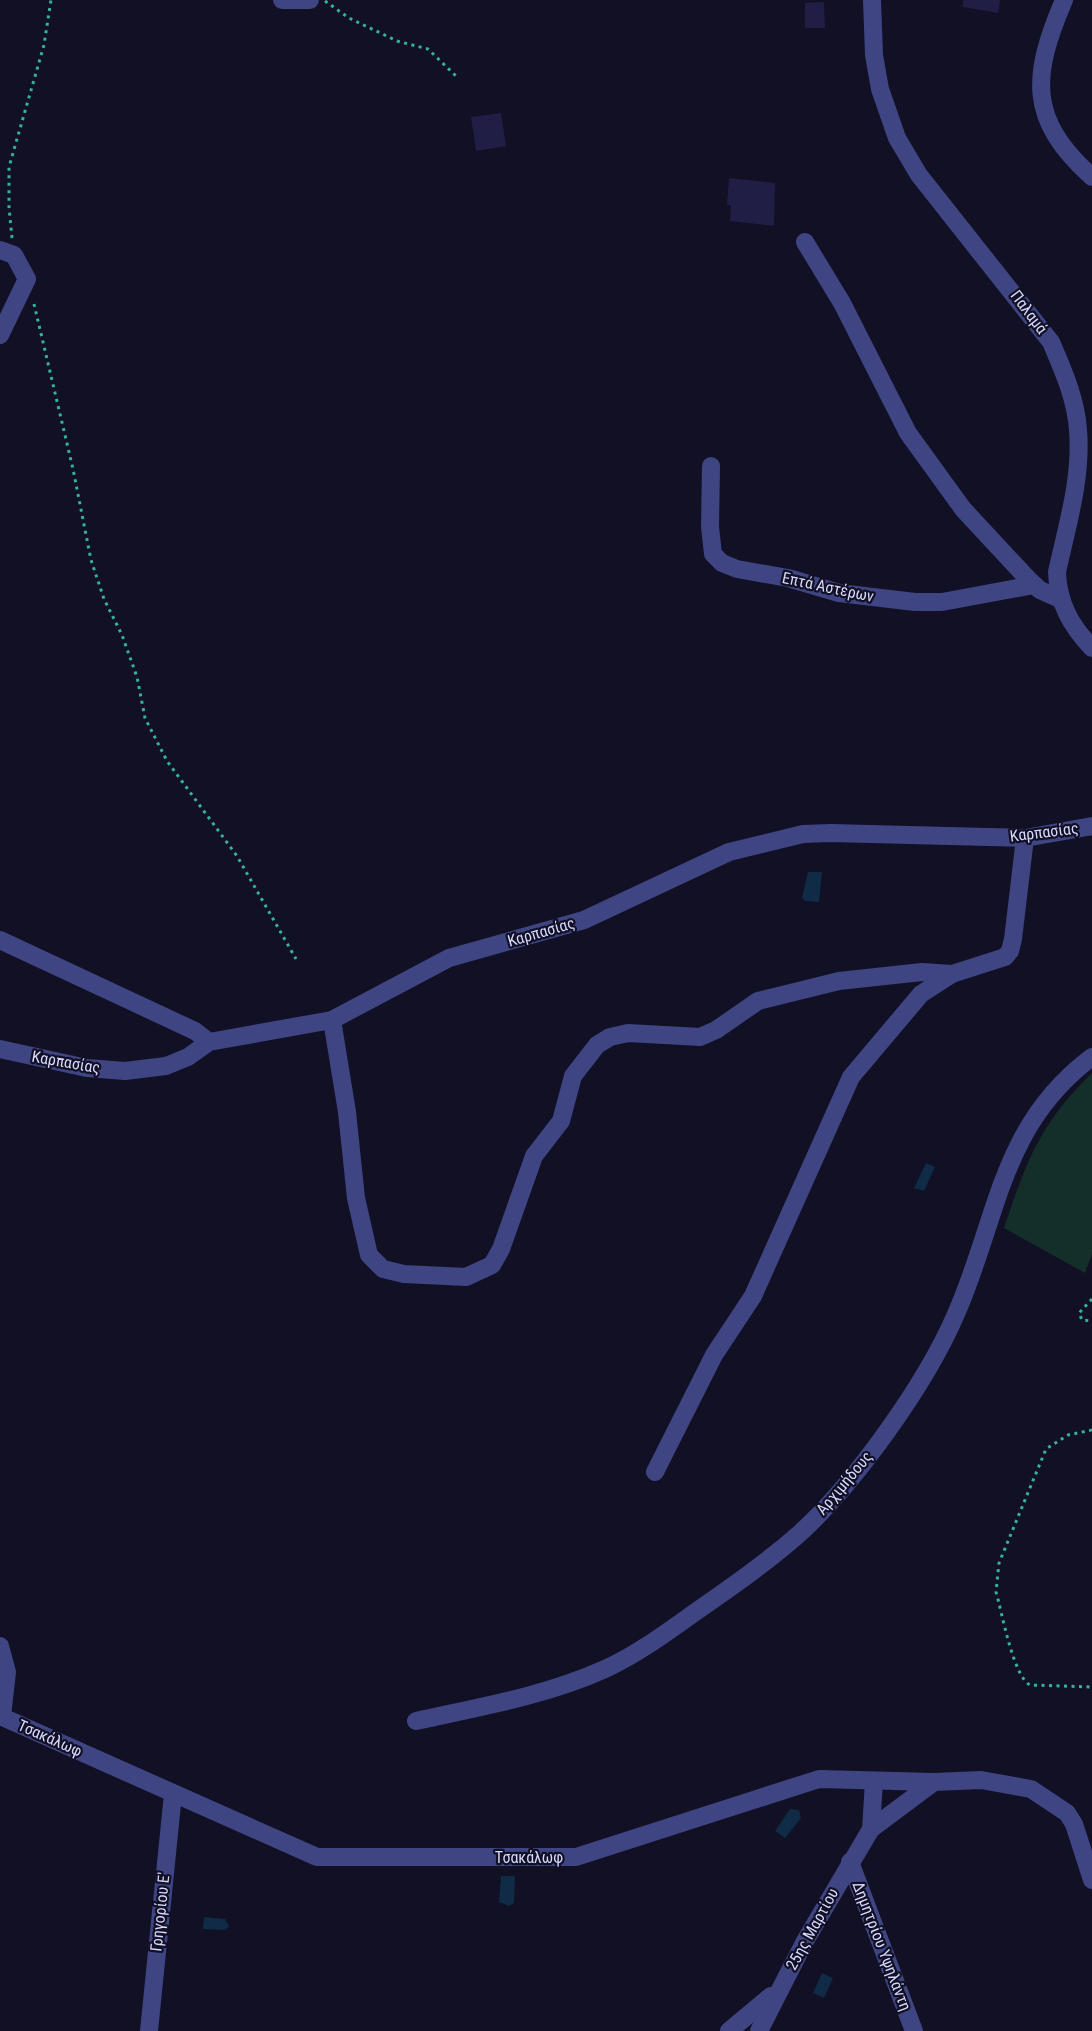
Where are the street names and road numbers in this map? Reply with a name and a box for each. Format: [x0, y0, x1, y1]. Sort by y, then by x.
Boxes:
street label: Παλαμά [1006, 286, 1052, 338]
street label: Επτά Αστέρων [780, 568, 876, 606]
street label: Καρπασίας [1009, 818, 1079, 846]
street label: Καρπασίας [505, 913, 577, 951]
street label: Καρπασίας [30, 1047, 102, 1077]
street label: Αρχιμήδους [812, 1447, 876, 1519]
street label: Τσακάλωφ [15, 1715, 85, 1761]
street label: Τσακάλωφ [495, 1848, 563, 1867]
street label: Γρηγορίου Ε' [146, 1871, 174, 1953]
street label: Δημητρίου Υψηλάντη [849, 1879, 915, 2013]
street label: 25ης Μαρτίου [782, 1885, 842, 1973]

